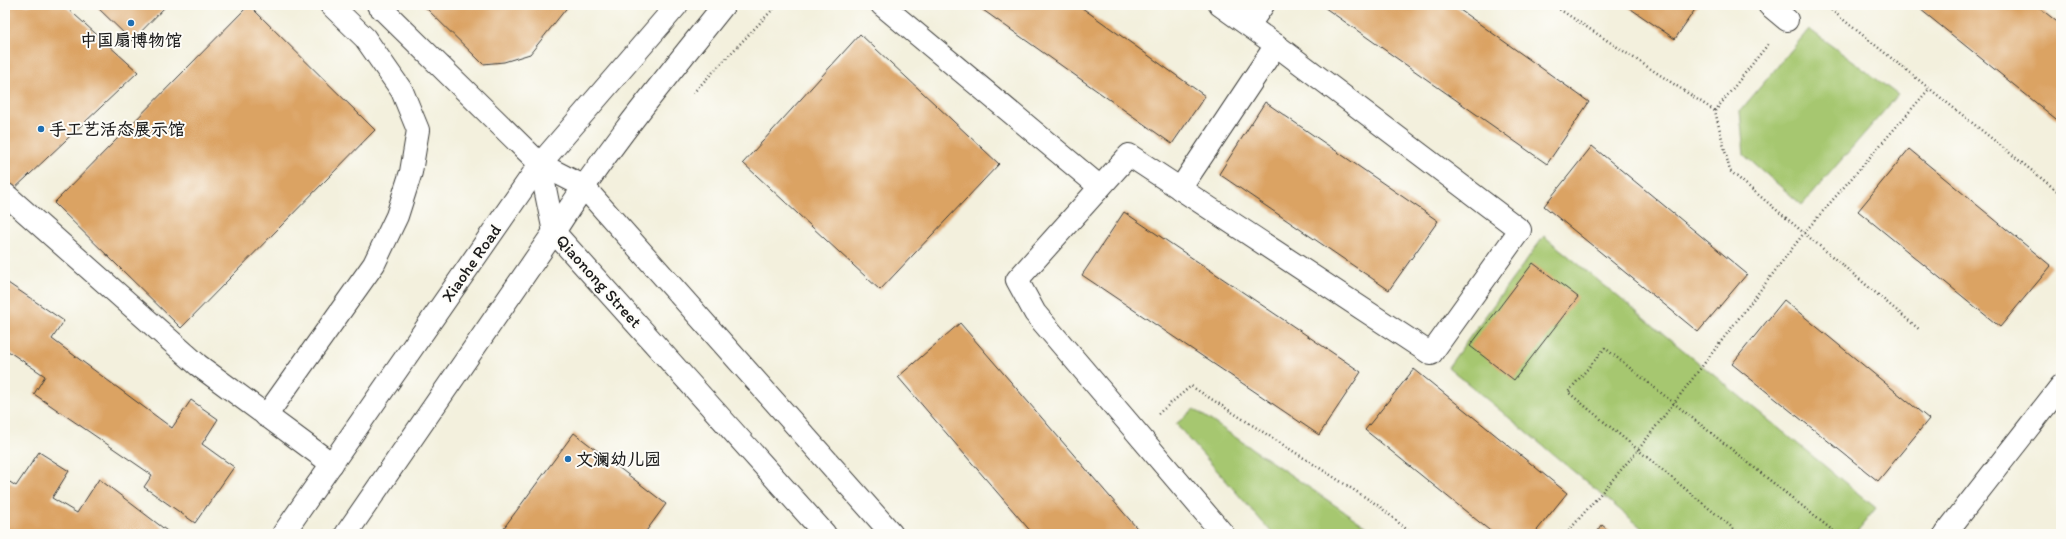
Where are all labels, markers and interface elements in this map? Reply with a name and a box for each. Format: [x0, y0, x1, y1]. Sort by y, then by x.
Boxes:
marker: 中国扇博物馆 [126, 18, 136, 28]
place label: 中国扇博物馆 [80, 30, 182, 50]
place label: 手工艺活态展示馆 [49, 119, 185, 139]
marker: 手工艺活态展示馆 [36, 124, 46, 134]
street label: Xiaohe Road [437, 220, 505, 306]
street label: Qiaonong Street [552, 230, 646, 332]
place label: 文澜幼儿园 [576, 449, 661, 469]
marker: 文澜幼儿园 [563, 454, 573, 464]

